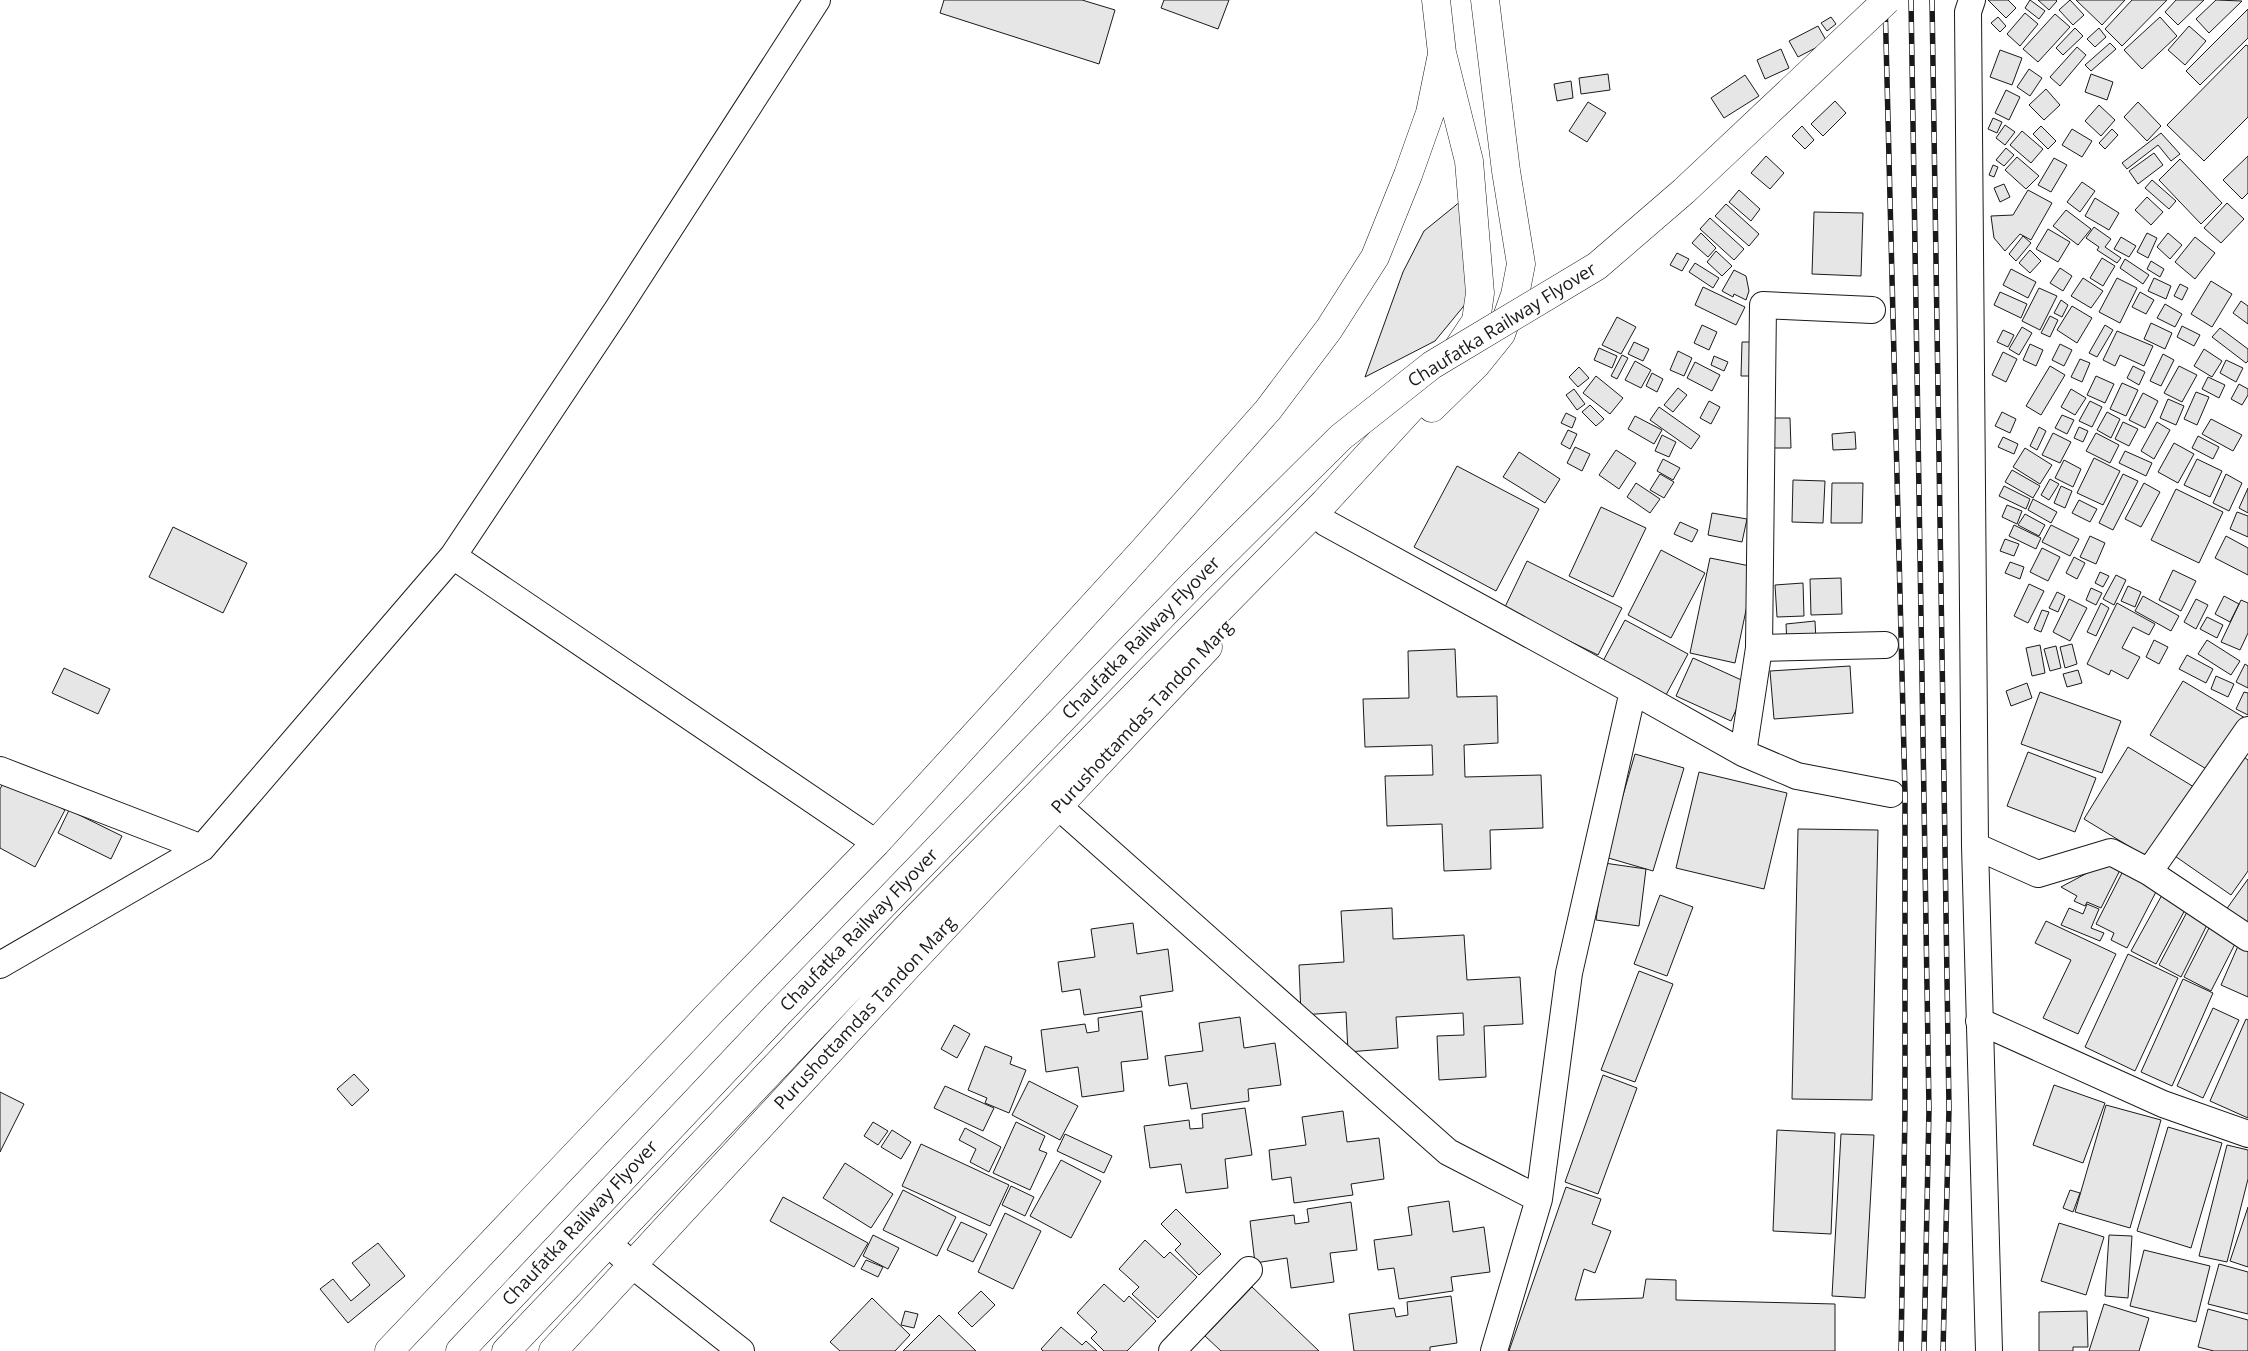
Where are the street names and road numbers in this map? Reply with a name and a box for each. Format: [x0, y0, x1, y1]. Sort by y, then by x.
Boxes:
street label: Chaufatka Railway Flyover [1403, 256, 1601, 392]
street label: Chaufatka Railway Flyover [1056, 550, 1225, 724]
street label: Purushottamdas Tandon Marg [1045, 614, 1238, 818]
street label: Chaufatka Railway Flyover [774, 842, 943, 1016]
street label: Purushottamdas Tandon Marg [768, 910, 961, 1114]
street label: Chaufatka Railway Flyover [496, 1134, 663, 1310]

